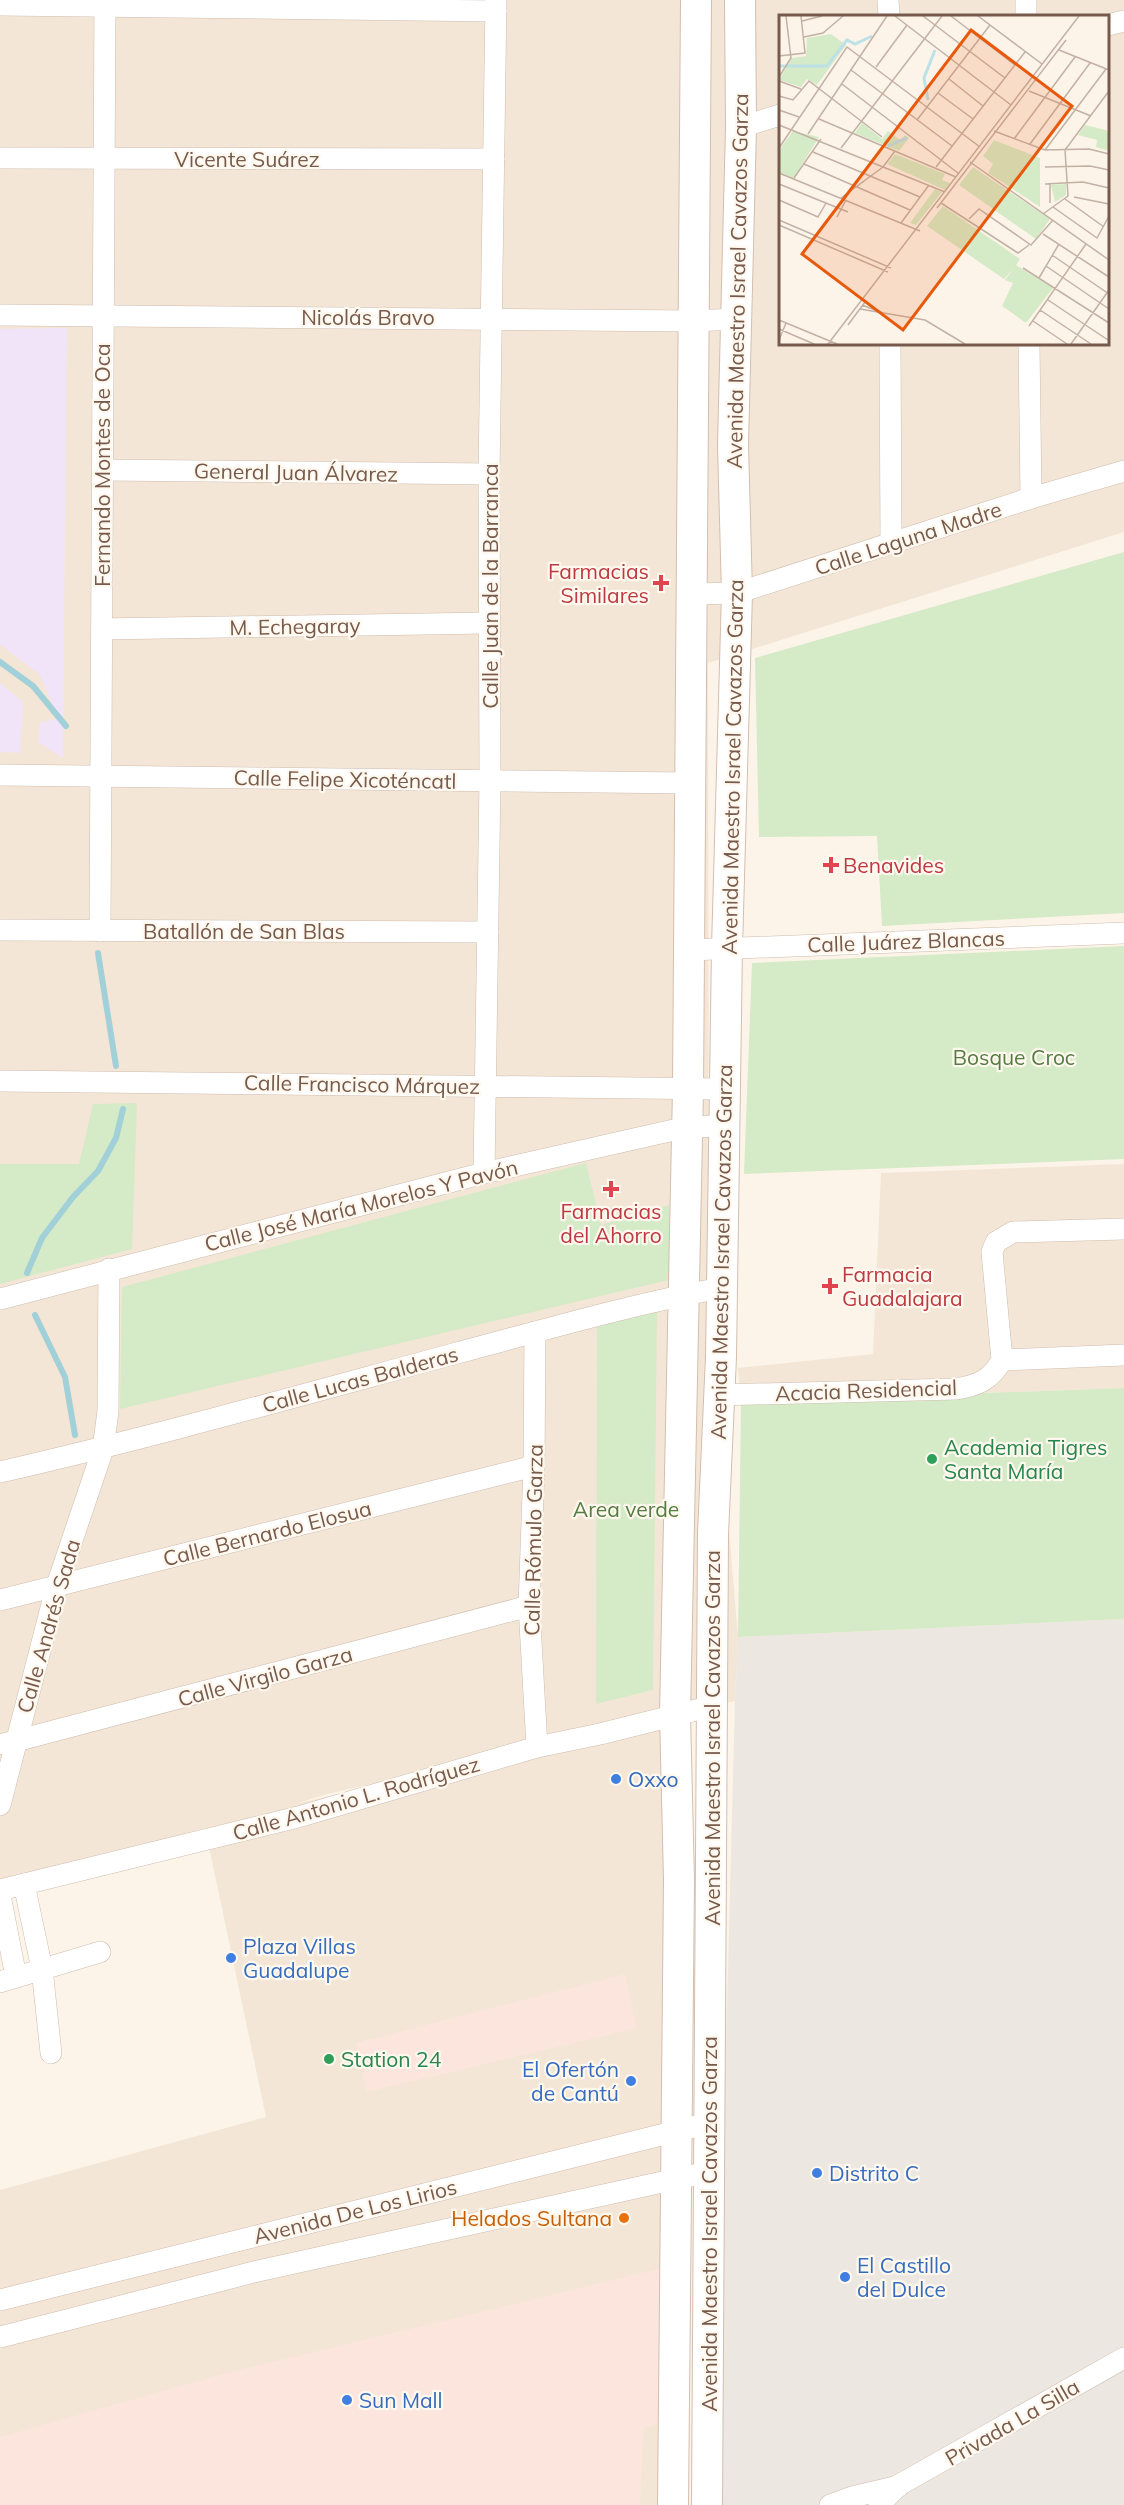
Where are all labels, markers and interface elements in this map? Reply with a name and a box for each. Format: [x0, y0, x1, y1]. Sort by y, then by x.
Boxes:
inset map [779, 15, 1109, 345]
street label: Avenida Maestro Israel Cavazos Garza [721, 93, 753, 469]
street label: Vicente Suárez [174, 146, 320, 172]
street label: Nicolás Bravo [301, 304, 435, 330]
street label: Fernando Montes de Oca [89, 343, 115, 587]
street label: General Juan Álvarez [194, 457, 398, 487]
street label: Calle Juan de la Barranca [477, 463, 503, 709]
street label: Calle Laguna Madre [811, 496, 1005, 580]
place label: Farmacias Similares [548, 558, 649, 608]
marker: Farmacias Similares [654, 576, 668, 590]
street label: Avenida Maestro Israel Cavazos Garza [716, 579, 748, 955]
street label: M. Echegaray [229, 612, 361, 640]
street label: Calle Felipe Xicoténcatl [233, 764, 457, 794]
place label: Benavides [843, 852, 944, 878]
marker: Benavides [824, 858, 838, 872]
street label: Batallón de San Blas [143, 918, 345, 944]
street label: Calle Juárez Blancas [807, 925, 1005, 957]
park label: Bosque Croc [953, 1044, 1075, 1070]
street label: Avenida Maestro Israel Cavazos Garza [705, 1064, 737, 1440]
street label: Calle Francisco Márquez [244, 1069, 480, 1099]
street label: Calle José María Morelos Y Pavón [202, 1153, 520, 1257]
marker: Farmacias del Ahorro [604, 1182, 618, 1196]
place label: Farmacias del Ahorro [560, 1198, 662, 1248]
place label: Farmacia Guadalajara [842, 1261, 963, 1311]
marker: Farmacia Guadalajara [823, 1279, 837, 1293]
street label: Calle Lucas Balderas [259, 1340, 461, 1418]
street label: Acacia Residencial [775, 1374, 957, 1406]
place label: Academia Tigres Santa María [944, 1434, 1107, 1484]
street label: Calle Rómulo Garza [518, 1444, 548, 1636]
marker: Academia Tigres Santa María [925, 1452, 939, 1466]
street label: Calle Bernardo Elosua [160, 1495, 374, 1571]
park label: Area verde [573, 1496, 679, 1522]
street label: Calle Andrés Sada [11, 1536, 85, 1716]
street label: Avenida Maestro Israel Cavazos Garza [699, 1550, 725, 1926]
street label: Calle Virgilo Garza [175, 1640, 355, 1712]
street label: Calle Antonio L. Rodríguez [229, 1750, 483, 1846]
place label: Oxxo [628, 1766, 678, 1792]
marker: Oxxo [609, 1772, 623, 1786]
place label: Plaza Villas Guadalupe [243, 1933, 356, 1983]
marker: Plaza Villas Guadalupe [224, 1951, 238, 1965]
street label: Avenida Maestro Israel Cavazos Garza [696, 2036, 722, 2412]
place label: Station 24 [341, 2046, 442, 2072]
marker: Station 24 [322, 2052, 336, 2066]
place label: El Ofertón de Cantú [522, 2056, 619, 2106]
marker: El Ofertón de Cantú [624, 2074, 638, 2088]
place label: Distrito C [829, 2160, 919, 2186]
marker: Distrito C [810, 2166, 824, 2180]
street label: Avenida De Los Lirios [251, 2173, 459, 2249]
place label: Helados Sultana [451, 2205, 612, 2231]
marker: Helados Sultana [617, 2211, 631, 2225]
place label: El Castillo del Dulce [857, 2252, 951, 2302]
marker: El Castillo del Dulce [838, 2270, 852, 2284]
street label: Privada La Silla [940, 2373, 1084, 2471]
place label: Sun Mall [359, 2387, 443, 2413]
marker: Sun Mall [340, 2393, 354, 2407]

